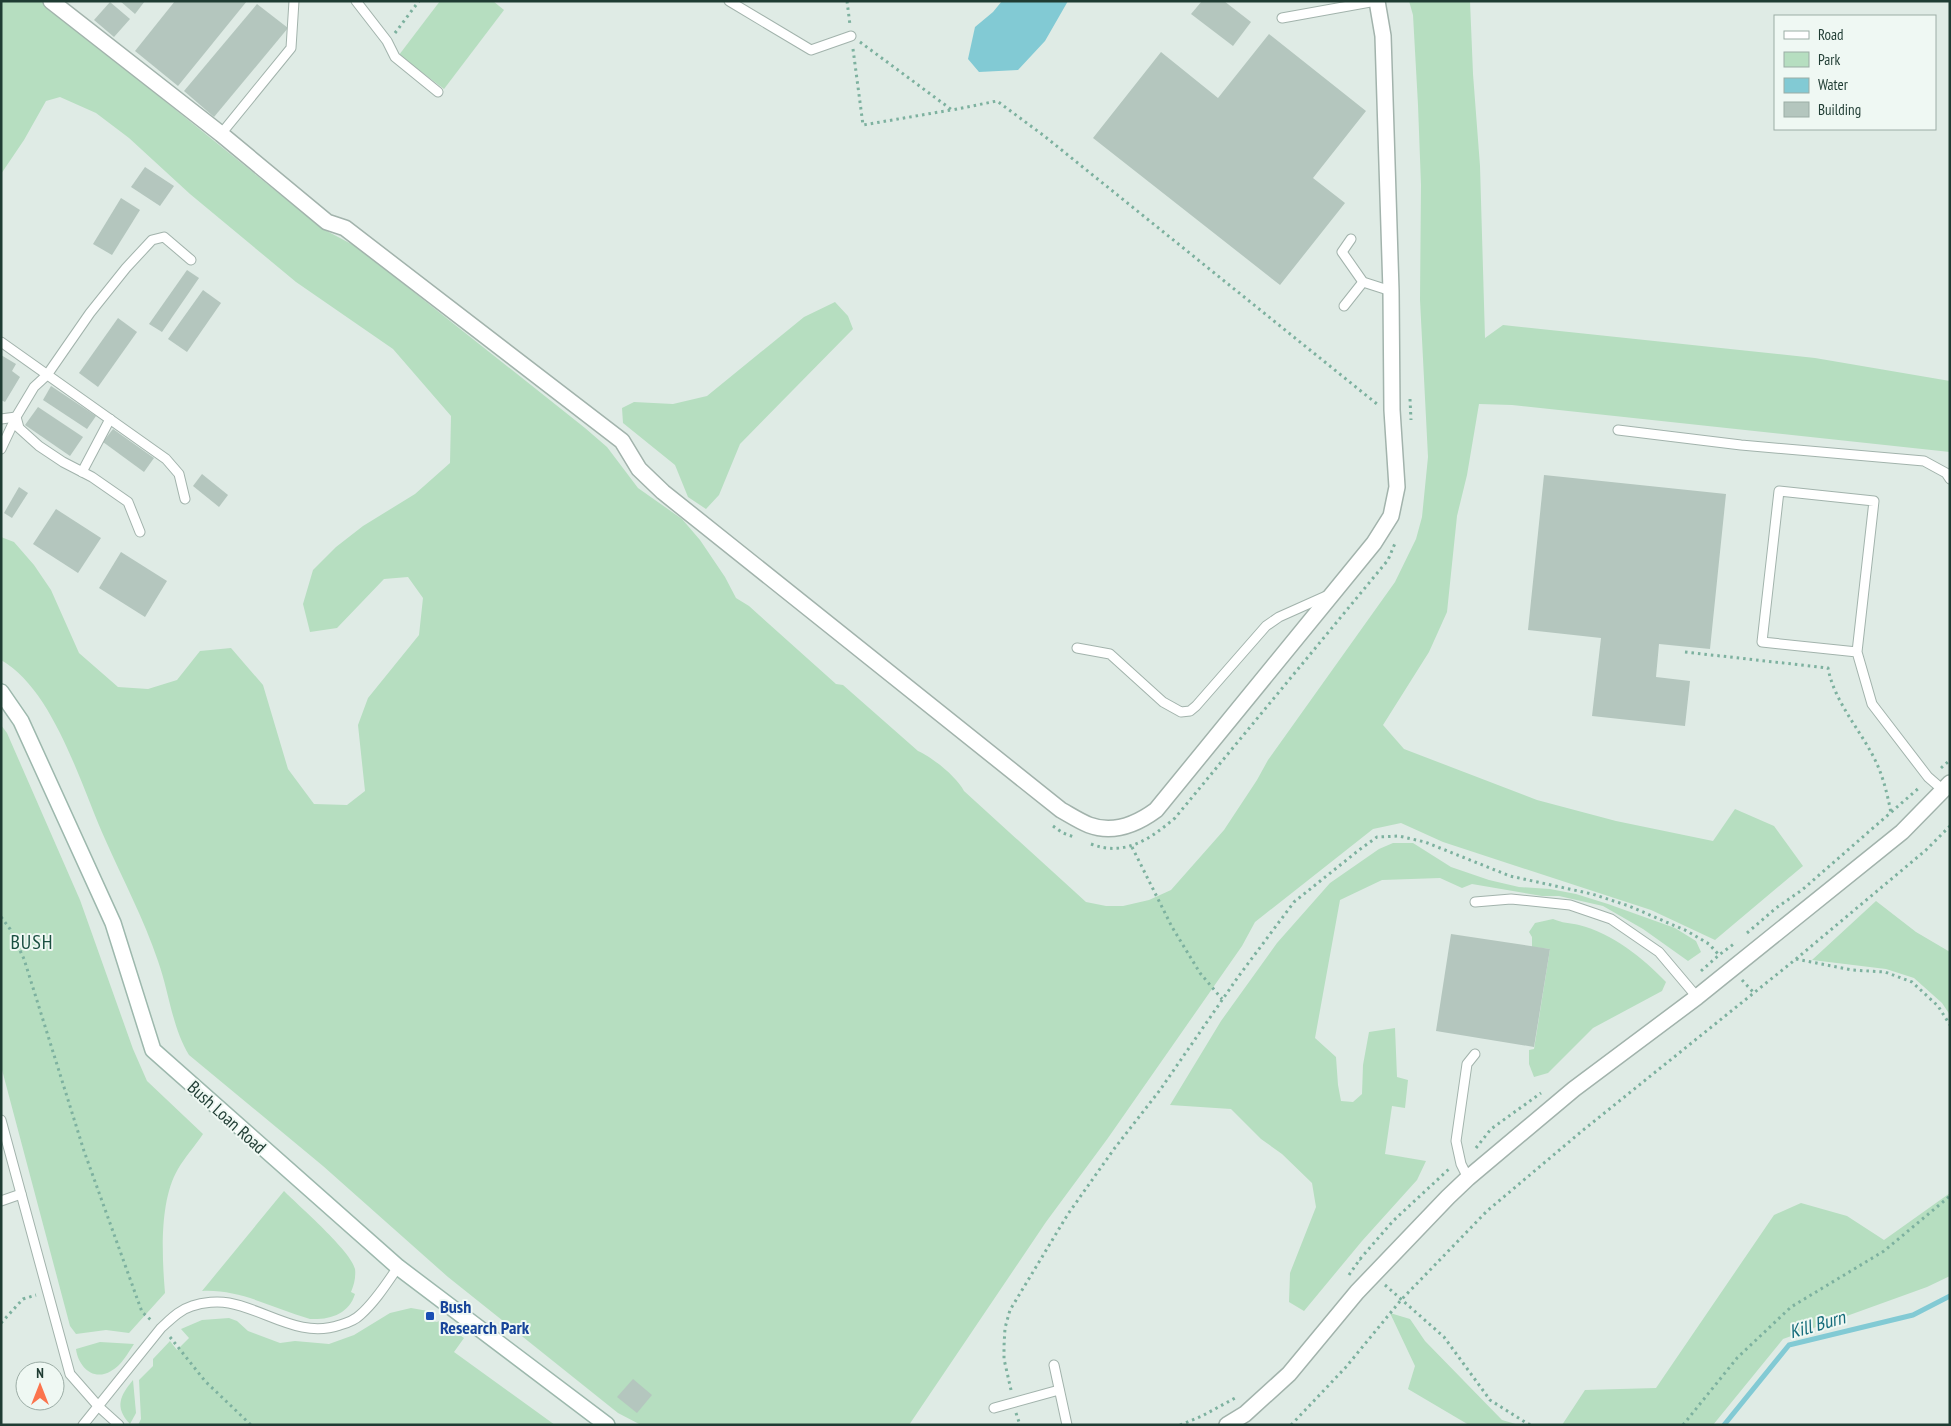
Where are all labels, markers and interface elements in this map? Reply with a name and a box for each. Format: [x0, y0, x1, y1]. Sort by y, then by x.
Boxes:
legend [1774, 15, 1936, 130]
text: Road [1818, 25, 1844, 44]
text: Park [1818, 50, 1840, 69]
text: Water [1818, 75, 1849, 94]
text: Building [1818, 100, 1861, 119]
district label: BUSH [10, 929, 54, 955]
street label: Bush Loan Road [183, 1076, 271, 1158]
place label: Bush Research Park [440, 1295, 530, 1339]
water label: Kill Burn [1786, 1304, 1849, 1343]
marker: Bush Research Park [424, 1310, 436, 1322]
north arrow [15, 1361, 65, 1411]
text: N [36, 1364, 44, 1382]

